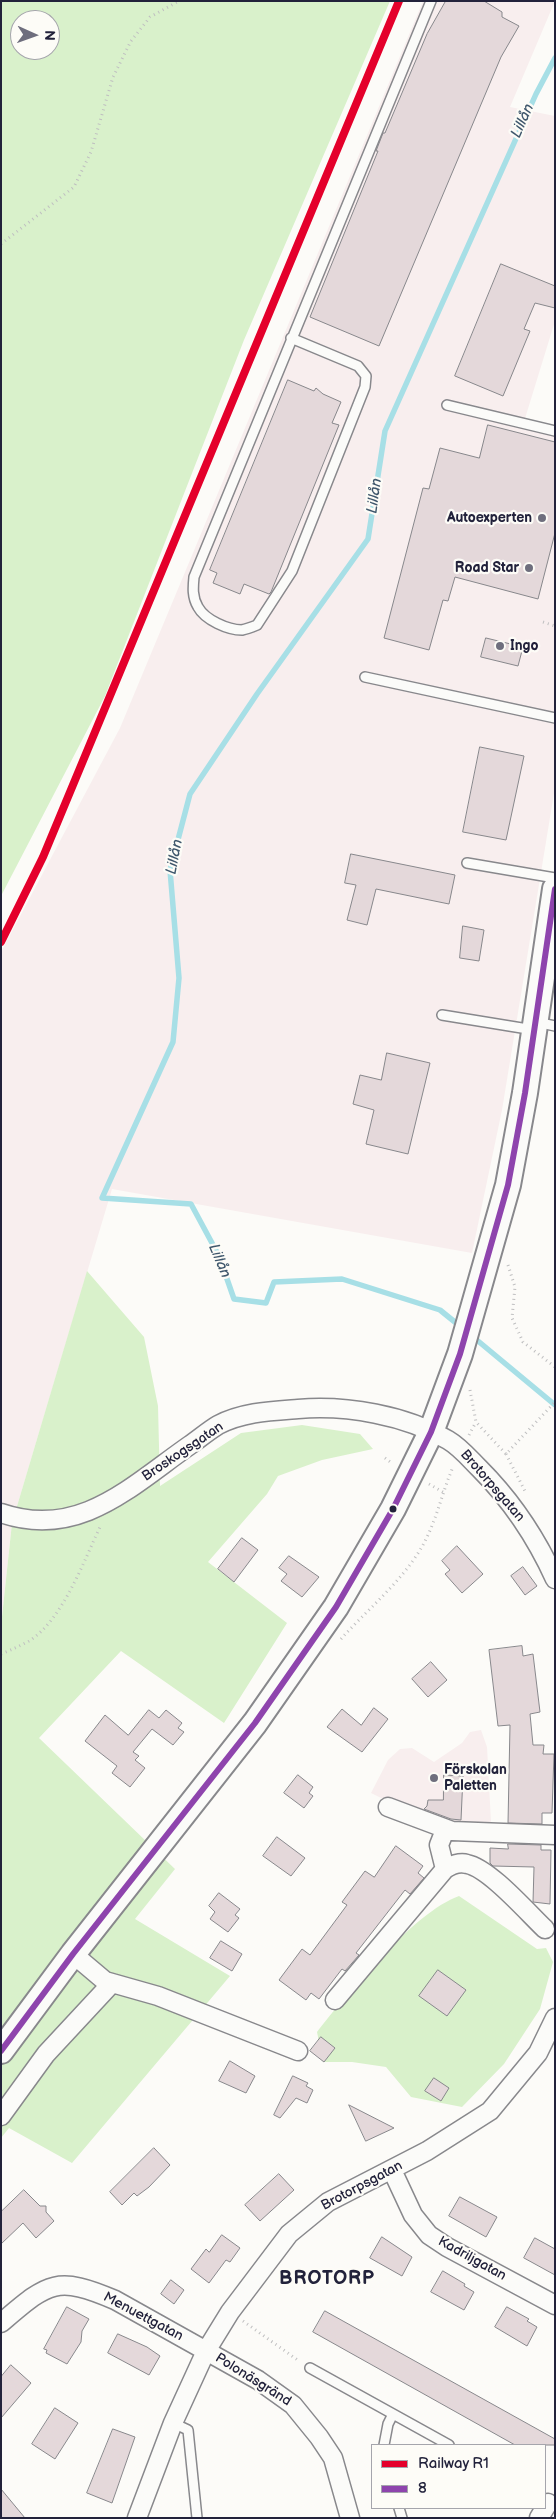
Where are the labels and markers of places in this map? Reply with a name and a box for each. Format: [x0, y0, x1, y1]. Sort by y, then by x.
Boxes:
place label: Autoexperten [447, 510, 532, 526]
marker: Autoexperten [536, 512, 548, 524]
place label: Road Star [455, 560, 519, 576]
marker: Road Star [523, 562, 535, 574]
place label: Ingo [510, 638, 539, 654]
marker: Ingo [494, 640, 506, 652]
unlabelled marker [388, 1504, 398, 1514]
place label: Förskolan Paletten [444, 1762, 507, 1794]
marker: Förskolan Paletten [428, 1772, 440, 1784]

